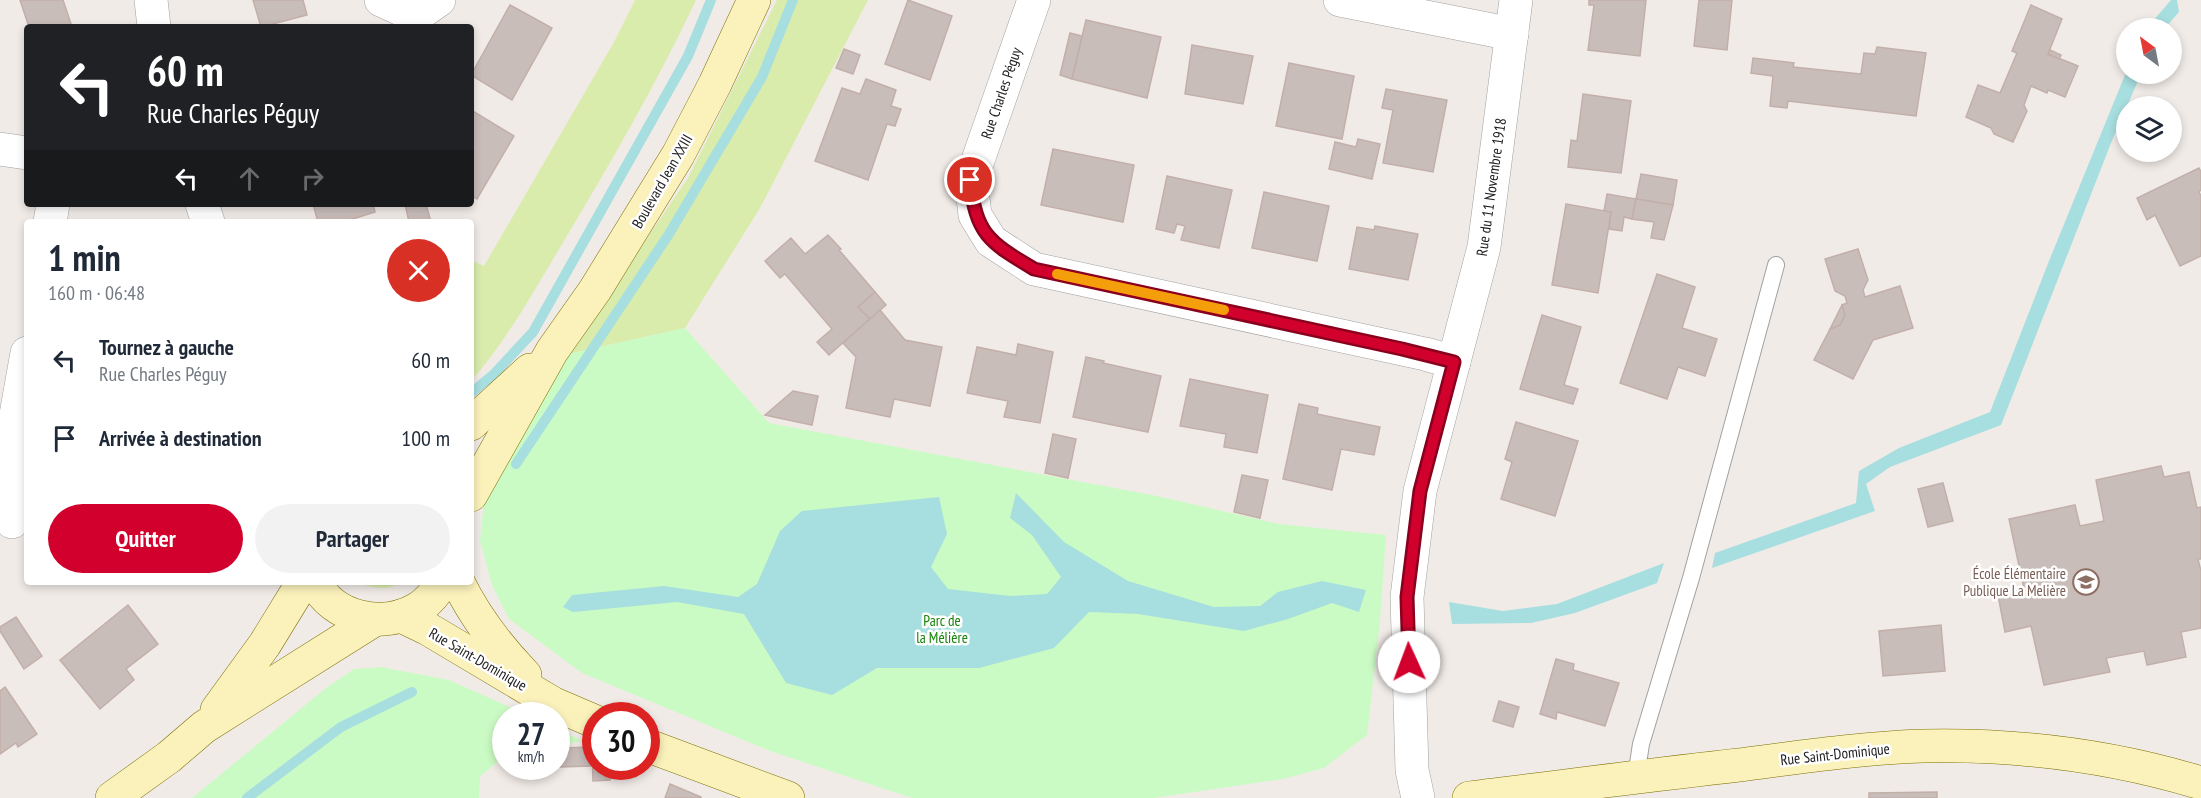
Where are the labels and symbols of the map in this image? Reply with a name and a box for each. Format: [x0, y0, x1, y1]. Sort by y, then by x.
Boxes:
north arrow [2116, 18, 2182, 84]
street label: Rue Charles Péguy [976, 44, 1026, 141]
street label: Rue du 11 Novembre 1918 [1472, 117, 1510, 257]
street label: Boulevard Jean XXIII [627, 131, 697, 231]
pin [944, 154, 995, 205]
place label: École Élémentaire Publique La Melière [1963, 564, 2066, 600]
school or university icon: École Élémentaire Publique La Melière [2071, 567, 2101, 597]
park label: Parc de la Mélière [916, 611, 968, 647]
street label: Rue Saint-Dominique [426, 623, 530, 695]
position arrow [1377, 630, 1441, 694]
speed limit sign: 30 [582, 702, 660, 780]
street label: Rue Saint-Dominique [1779, 739, 1891, 769]

